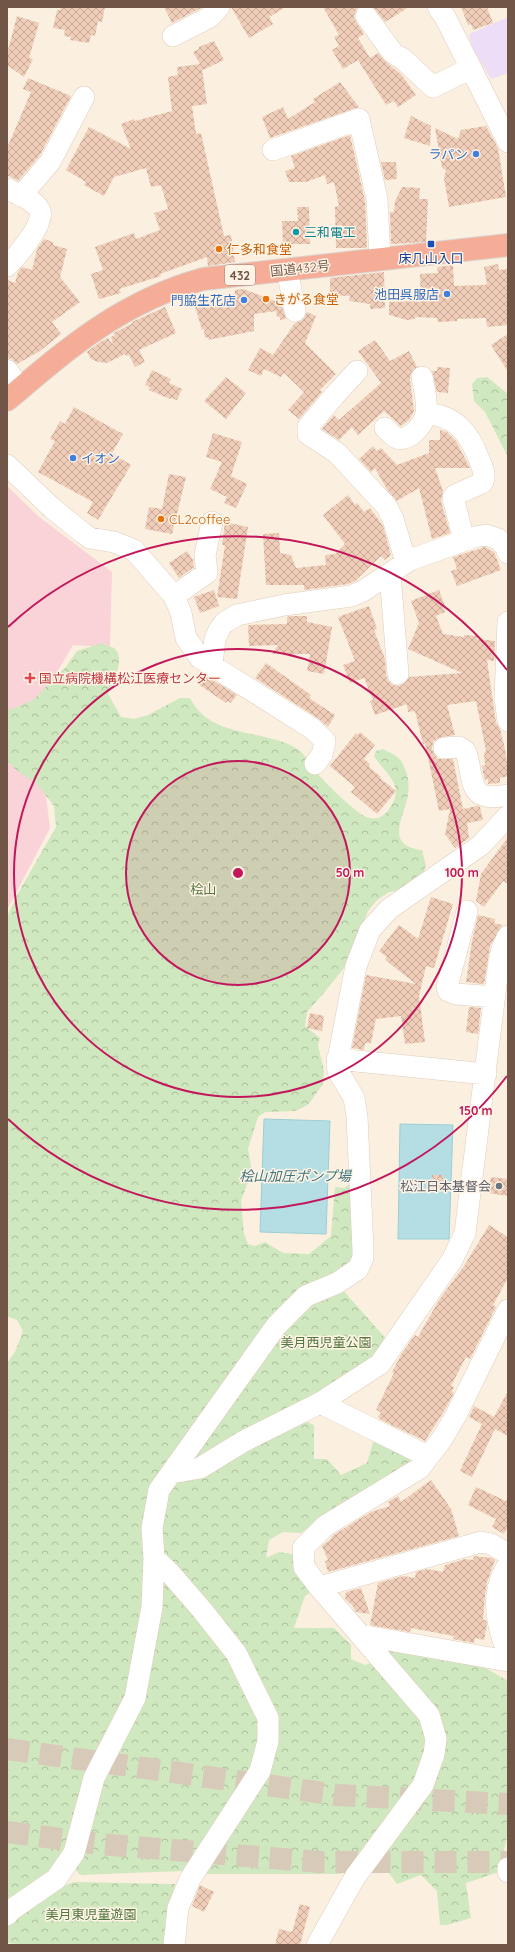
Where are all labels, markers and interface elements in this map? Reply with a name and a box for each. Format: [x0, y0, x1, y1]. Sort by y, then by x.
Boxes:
place label: ラパン [428, 146, 468, 162]
marker: ラパン [471, 149, 481, 159]
place label: 三和電工 [304, 224, 356, 240]
marker: 三和電工 [291, 227, 301, 237]
marker: 床几山入口 [426, 239, 436, 249]
place label: 仁多和食堂 [227, 241, 292, 257]
marker: 仁多和食堂 [214, 244, 224, 254]
place label: 床几山入口 [398, 250, 464, 266]
street label: 国道432号 [269, 257, 331, 279]
road number: 432 [225, 265, 255, 285]
place label: 池田呉服店 [374, 286, 439, 302]
marker: 池田呉服店 [442, 289, 452, 299]
place label: きがる食堂 [274, 291, 339, 307]
place label: 門脇生花店 [171, 292, 236, 308]
marker: きがる食堂 [261, 294, 271, 304]
marker: 門脇生花店 [239, 295, 249, 305]
place label: イオン [81, 450, 120, 466]
marker: イオン [68, 453, 78, 463]
place label: CL2coffee [169, 511, 230, 527]
marker: CL2coffee [156, 514, 166, 524]
place label: 国立病院機構松江医療センター [39, 670, 221, 686]
marker: 国立病院機構松江医療センター [24, 672, 36, 684]
text: 50 m [336, 865, 364, 880]
text: 100 m [445, 865, 479, 880]
centre of rings [231, 866, 245, 880]
park label: 桧山 [190, 881, 216, 897]
text: 150 m [459, 1103, 493, 1118]
water label: 桧山加圧ポンプ場 [239, 1167, 353, 1185]
place label: 松江日本基督会 [400, 1178, 491, 1194]
marker: 松江日本基督会 [494, 1181, 504, 1191]
park label: 美月西児童公園 [280, 1334, 372, 1350]
park label: 美月東児童遊園 [45, 1906, 137, 1922]

